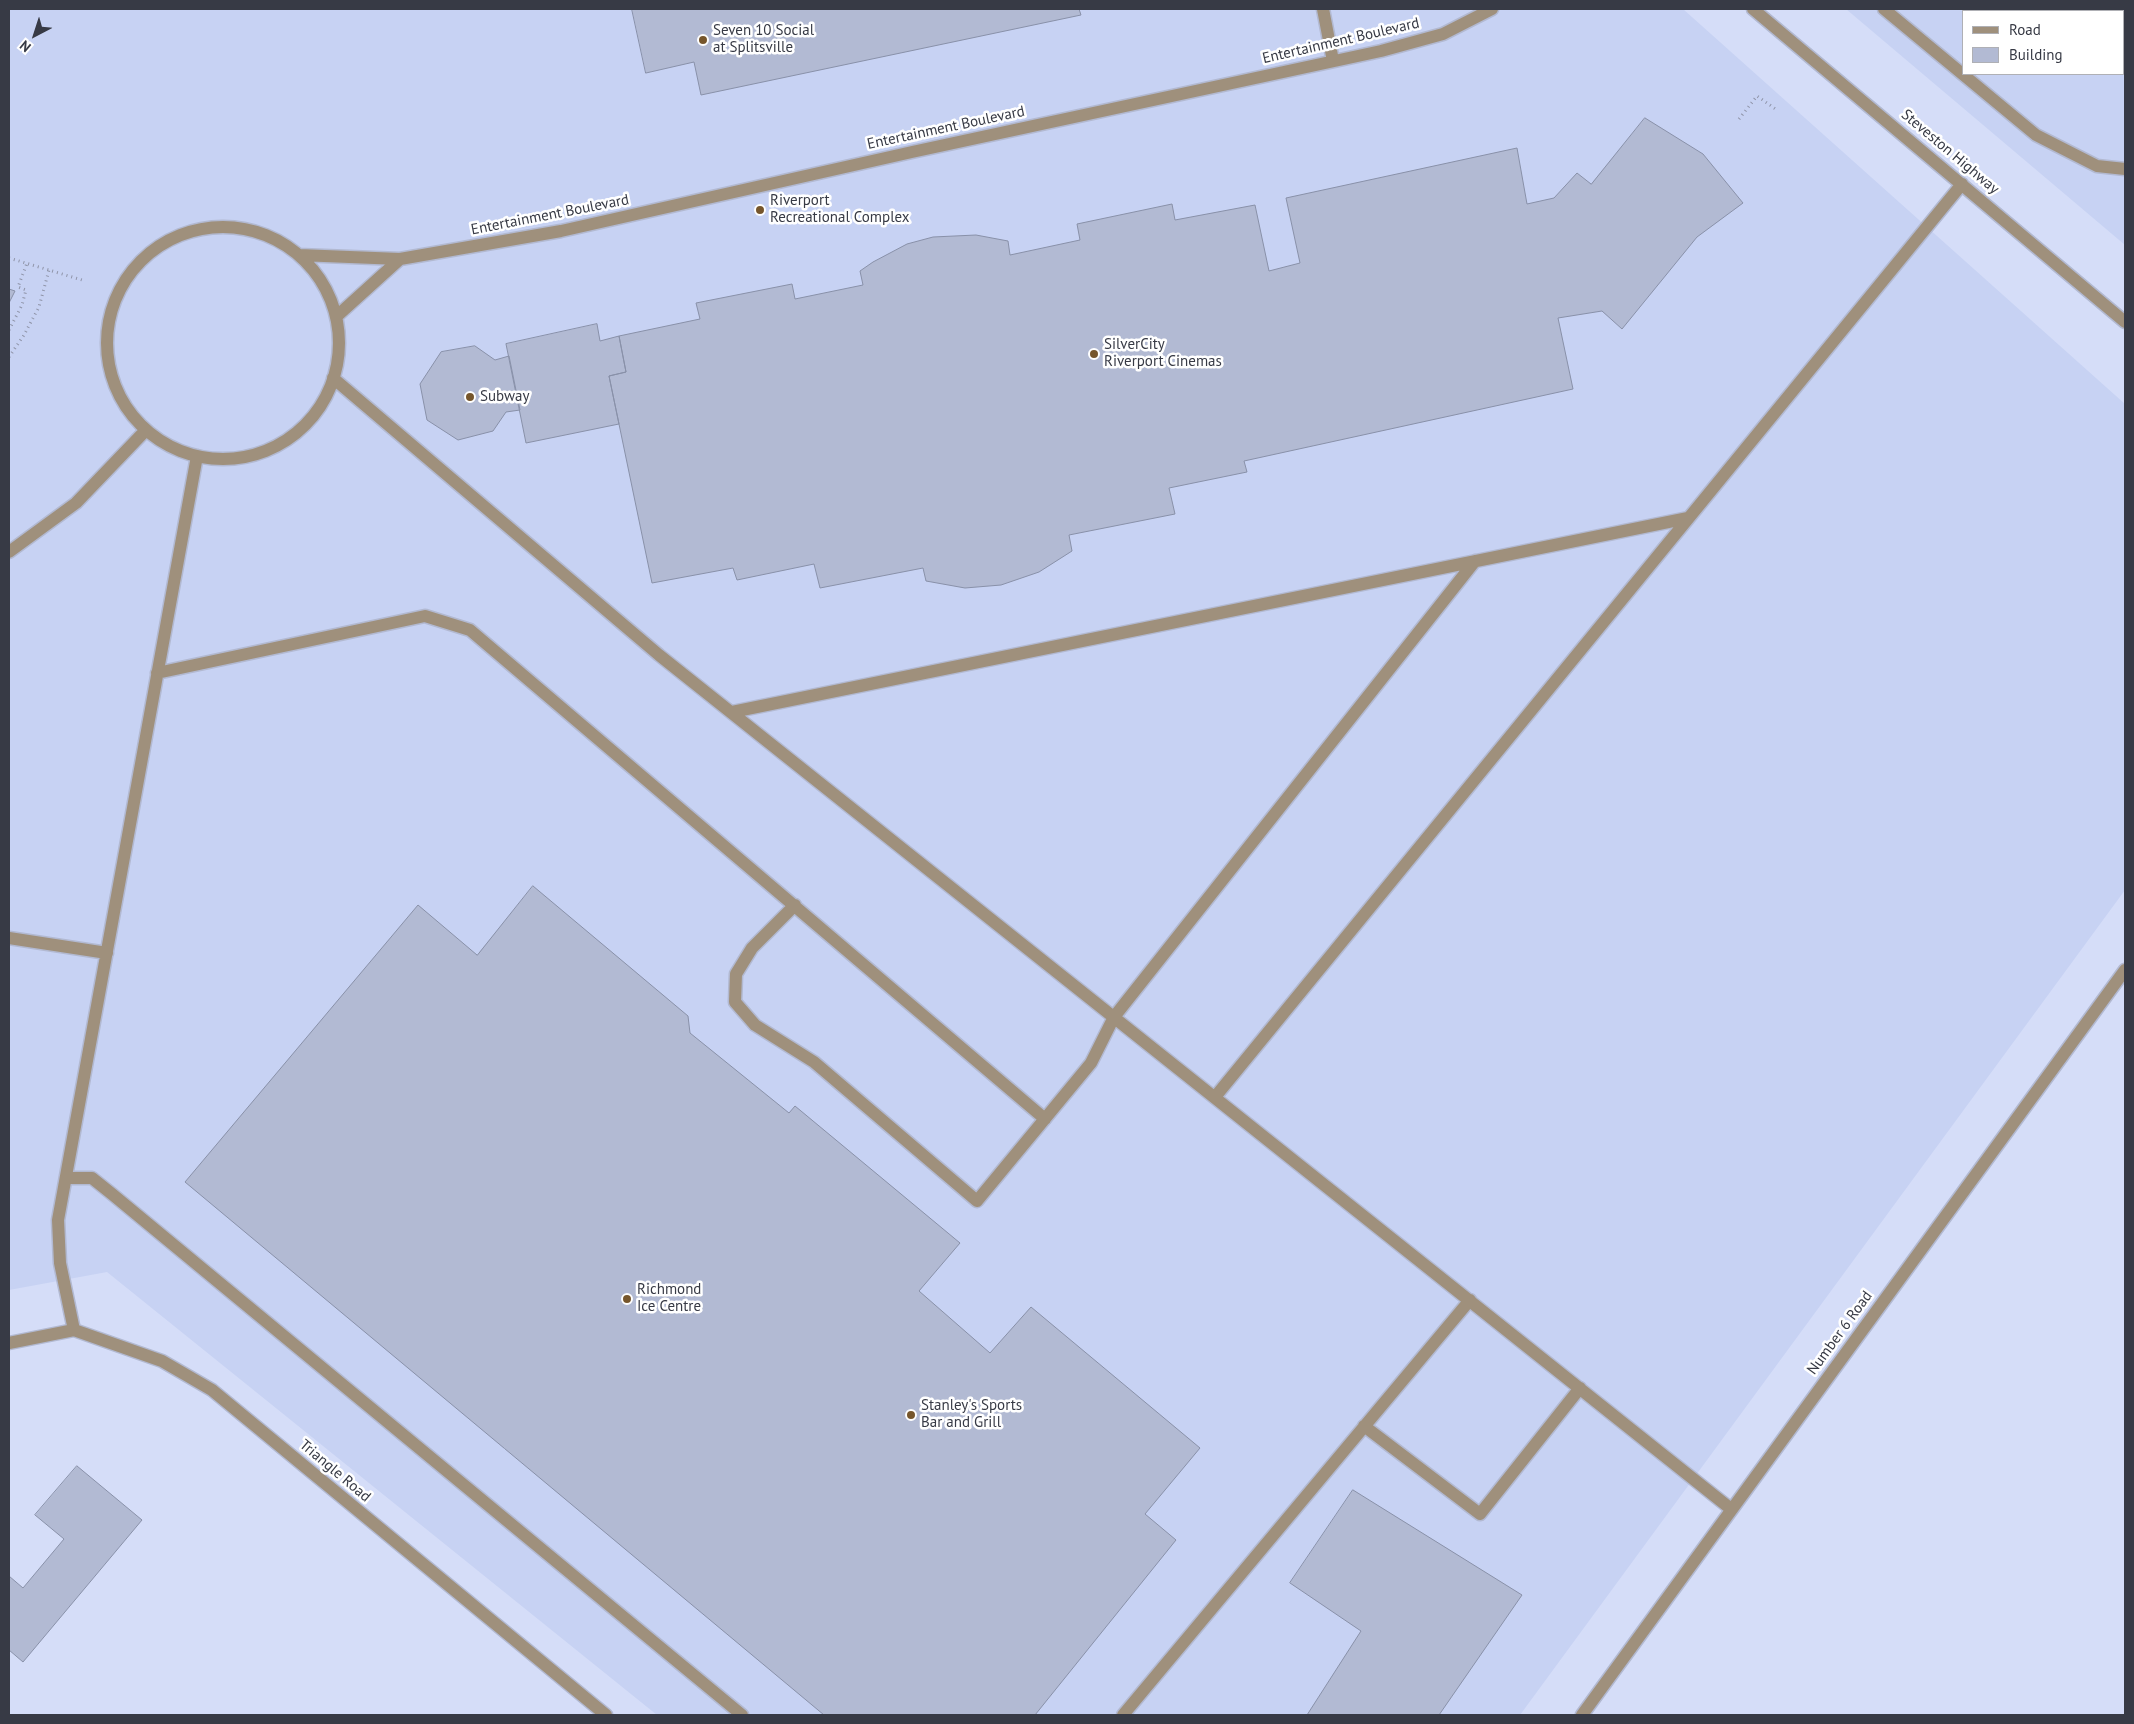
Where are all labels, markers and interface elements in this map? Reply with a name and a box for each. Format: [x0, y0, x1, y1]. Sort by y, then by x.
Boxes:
north arrow [10, 10, 60, 60]
legend [1962, 10, 2124, 75]
street label: Entertainment Boulevard [1261, 14, 1421, 68]
text: Road [2009, 20, 2041, 39]
place label: Seven 10 Social at Splitsville [713, 22, 814, 57]
marker: Seven 10 Social at Splitsville [697, 34, 709, 46]
text: N [16, 37, 35, 56]
text: Building [2009, 45, 2063, 64]
street label: Entertainment Boulevard [866, 103, 1026, 153]
street label: Steveston Highway [1897, 106, 2003, 198]
street label: Entertainment Boulevard [469, 191, 631, 239]
place label: Riverport Recreational Complex [770, 192, 910, 227]
marker: Riverport Recreational Complex [754, 204, 766, 216]
place label: SilverCity Riverport Cinemas [1104, 336, 1222, 371]
marker: SilverCity Riverport Cinemas [1088, 348, 1100, 360]
place label: Subway [480, 388, 529, 406]
marker: Subway [464, 391, 476, 403]
place label: Richmond Ice Centre [637, 1281, 701, 1316]
street label: Number 6 Road [1804, 1288, 1876, 1378]
marker: Richmond Ice Centre [621, 1293, 633, 1305]
place label: Stanley's Sports Bar and Grill [921, 1397, 1022, 1432]
marker: Stanley's Sports Bar and Grill [905, 1409, 917, 1421]
street label: Triangle Road [296, 1436, 374, 1506]

